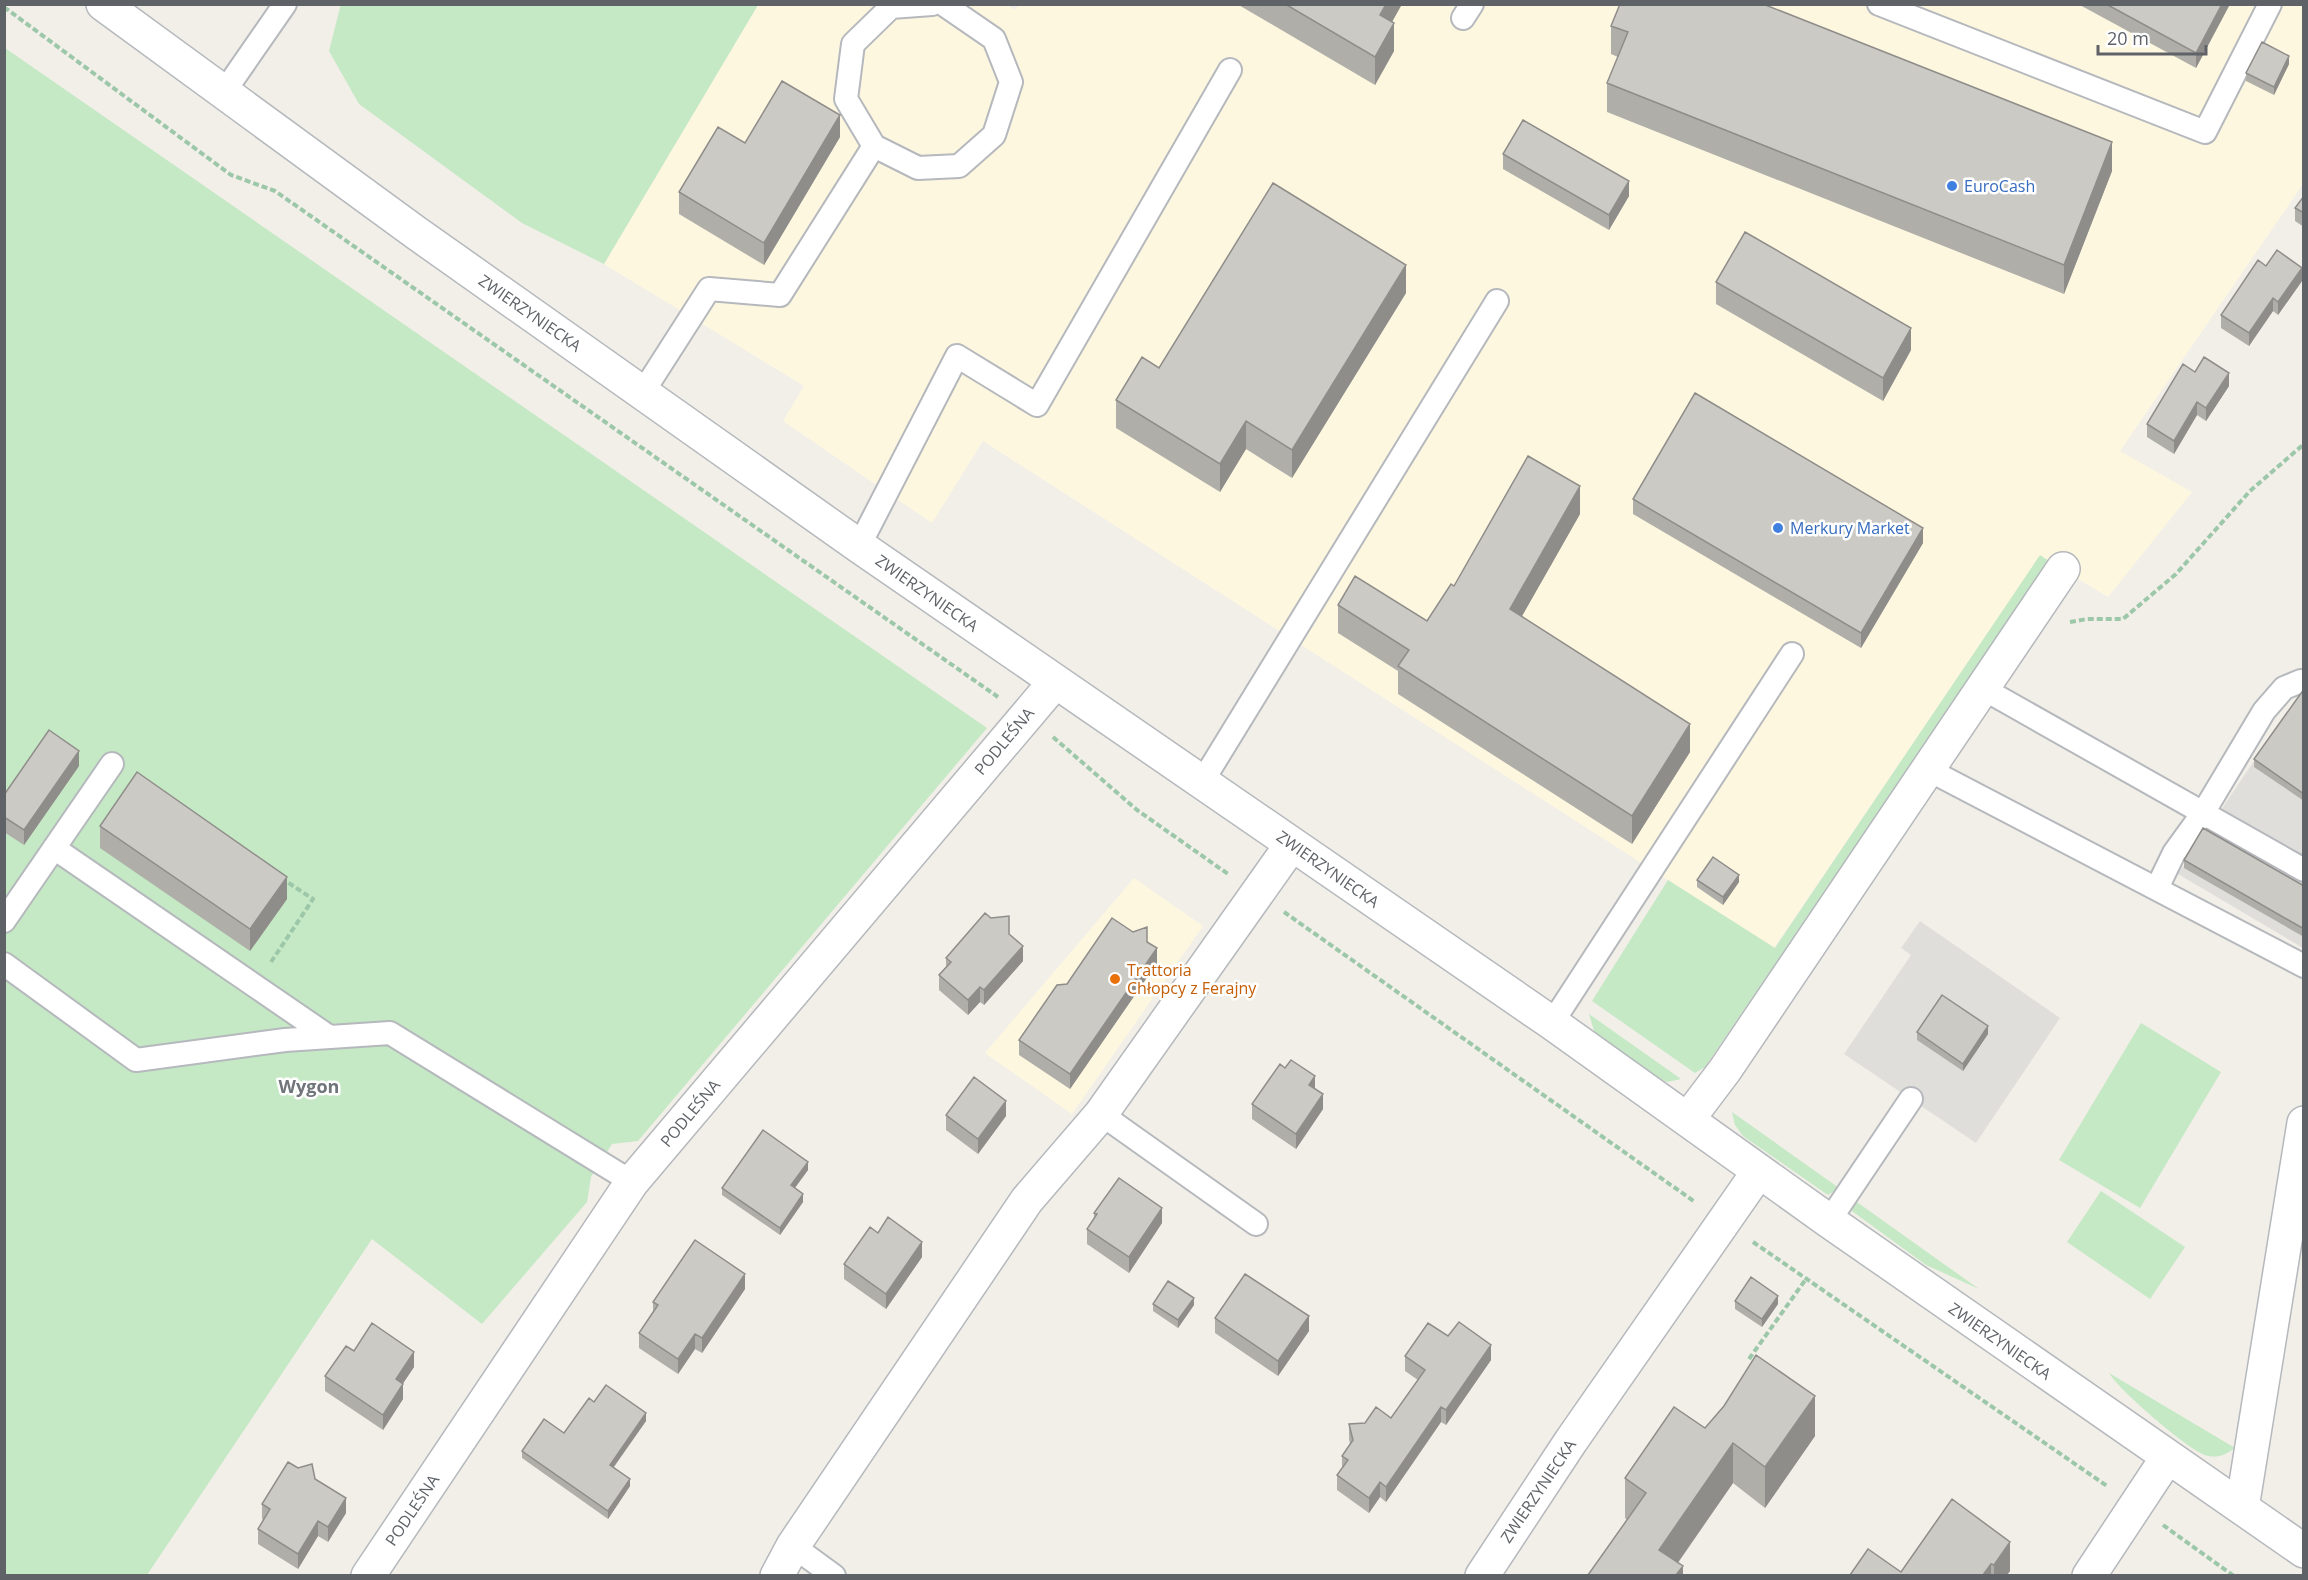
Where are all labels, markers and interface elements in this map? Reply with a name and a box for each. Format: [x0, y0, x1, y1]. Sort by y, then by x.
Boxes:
scale bar [2098, 18, 2206, 56]
text: 20 m [2107, 26, 2149, 50]
place label: EuroCash [1964, 175, 2035, 197]
marker: EuroCash [1945, 179, 1959, 193]
street label: ZWIERZYNIECKA [474, 269, 586, 357]
place label: Merkury Market [1790, 517, 1910, 539]
marker: Merkury Market [1771, 521, 1785, 535]
street label: ZWIERZYNIECKA [871, 549, 983, 637]
street label: PODLEŚNA [969, 702, 1039, 779]
street label: ZWIERZYNIECKA [1272, 825, 1384, 913]
place label: Trattoria Chłopcy z Ferajny [1127, 959, 1257, 999]
marker: Trattoria Chłopcy z Ferajny [1108, 972, 1122, 986]
district label: Wygon [279, 1074, 339, 1098]
street label: PODLEŚNA [655, 1074, 725, 1151]
street label: ZWIERZYNIECKA [1944, 1297, 2056, 1385]
street label: ZWIERZYNIECKA [1495, 1434, 1581, 1547]
street label: PODLEŚNA [380, 1469, 445, 1550]

